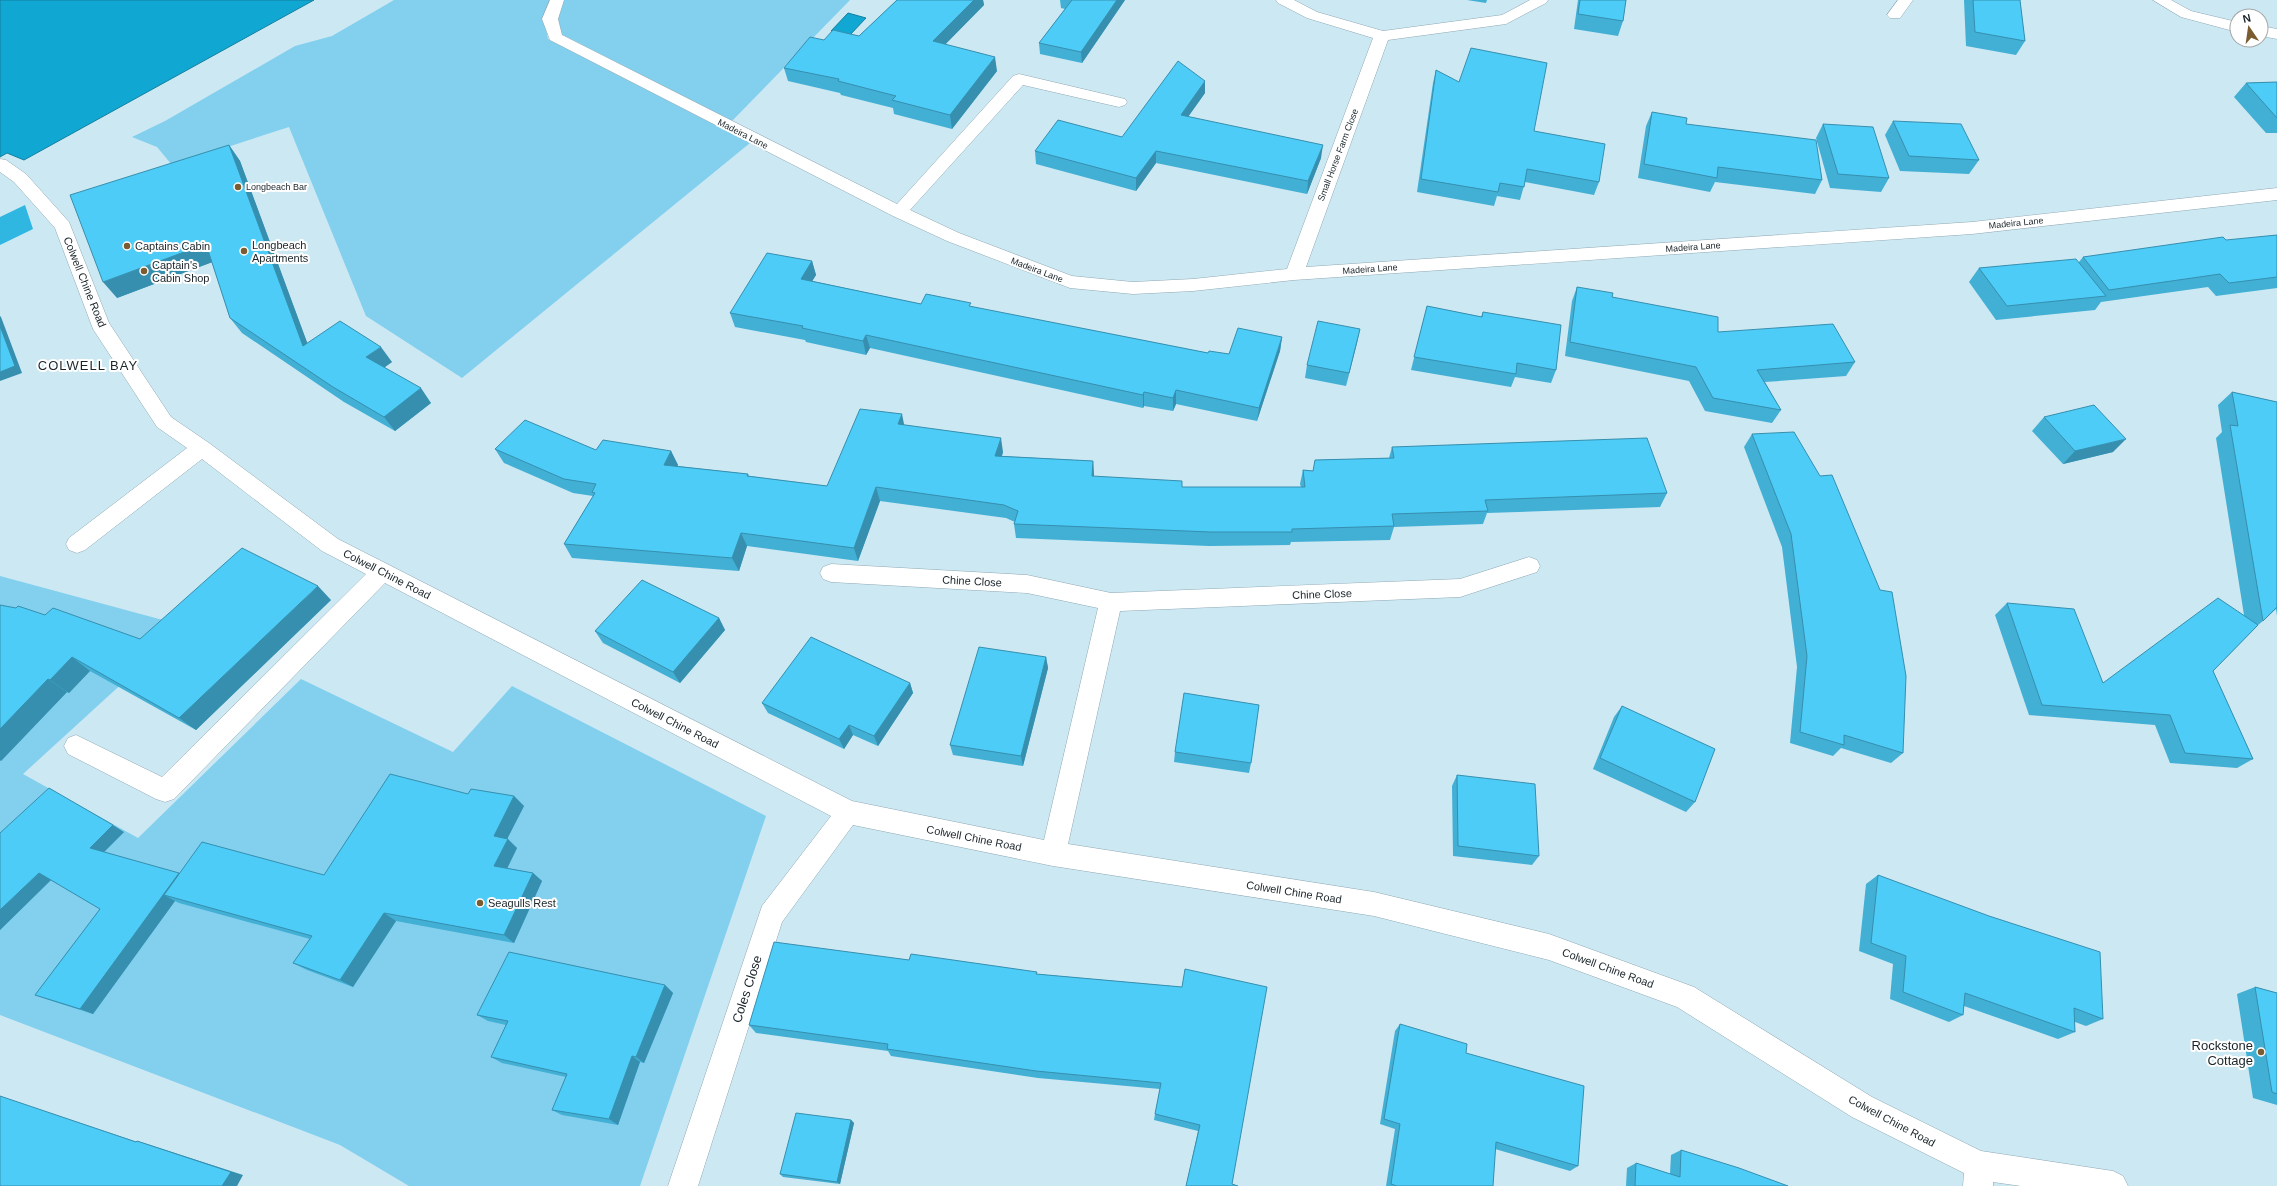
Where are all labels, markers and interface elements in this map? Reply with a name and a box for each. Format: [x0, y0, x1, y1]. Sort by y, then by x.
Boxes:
north arrow [2229, 8, 2269, 48]
text: N [2242, 12, 2252, 25]
street label: Small Horse Farm Close [1316, 107, 1360, 203]
street label: Madeira Lane [716, 117, 770, 151]
marker: Longbeach Bar [233, 182, 243, 192]
place label: Longbeach Bar [246, 182, 307, 192]
street label: Madeira Lane [1988, 215, 2044, 231]
street label: Colwell Chine Road [61, 235, 109, 329]
place label: Longbeach Apartments [252, 239, 309, 264]
place label: Captains Cabin [135, 240, 210, 252]
street label: Madeira Lane [1665, 240, 1721, 254]
marker: Captains Cabin [122, 241, 132, 251]
marker: Longbeach Apartments [239, 246, 249, 256]
street label: Madeira Lane [1010, 255, 1064, 285]
place label: Captain's Cabin Shop [152, 259, 210, 284]
street label: Madeira Lane [1342, 262, 1398, 276]
marker: Captain's Cabin Shop [139, 266, 149, 276]
district label: COLWELL BAY [38, 358, 138, 373]
street label: Colwell Chine Road [341, 547, 433, 601]
street label: Chine Close [942, 573, 1002, 589]
street label: Chine Close [1292, 587, 1352, 601]
street label: Colwell Chine Road [629, 696, 721, 750]
street label: Colwell Chine Road [925, 823, 1023, 853]
street label: Colwell Chine Road [1245, 879, 1343, 905]
place label: Seagulls Rest [488, 897, 556, 909]
marker: Seagulls Rest [475, 898, 485, 908]
street label: Colwell Chine Road [1561, 946, 1655, 990]
street label: Coles Close [729, 953, 765, 1025]
place label: Rockstone Cottage [2192, 1038, 2253, 1068]
marker: Rockstone Cottage [2256, 1047, 2266, 1057]
street label: Colwell Chine Road [1847, 1093, 1937, 1149]

